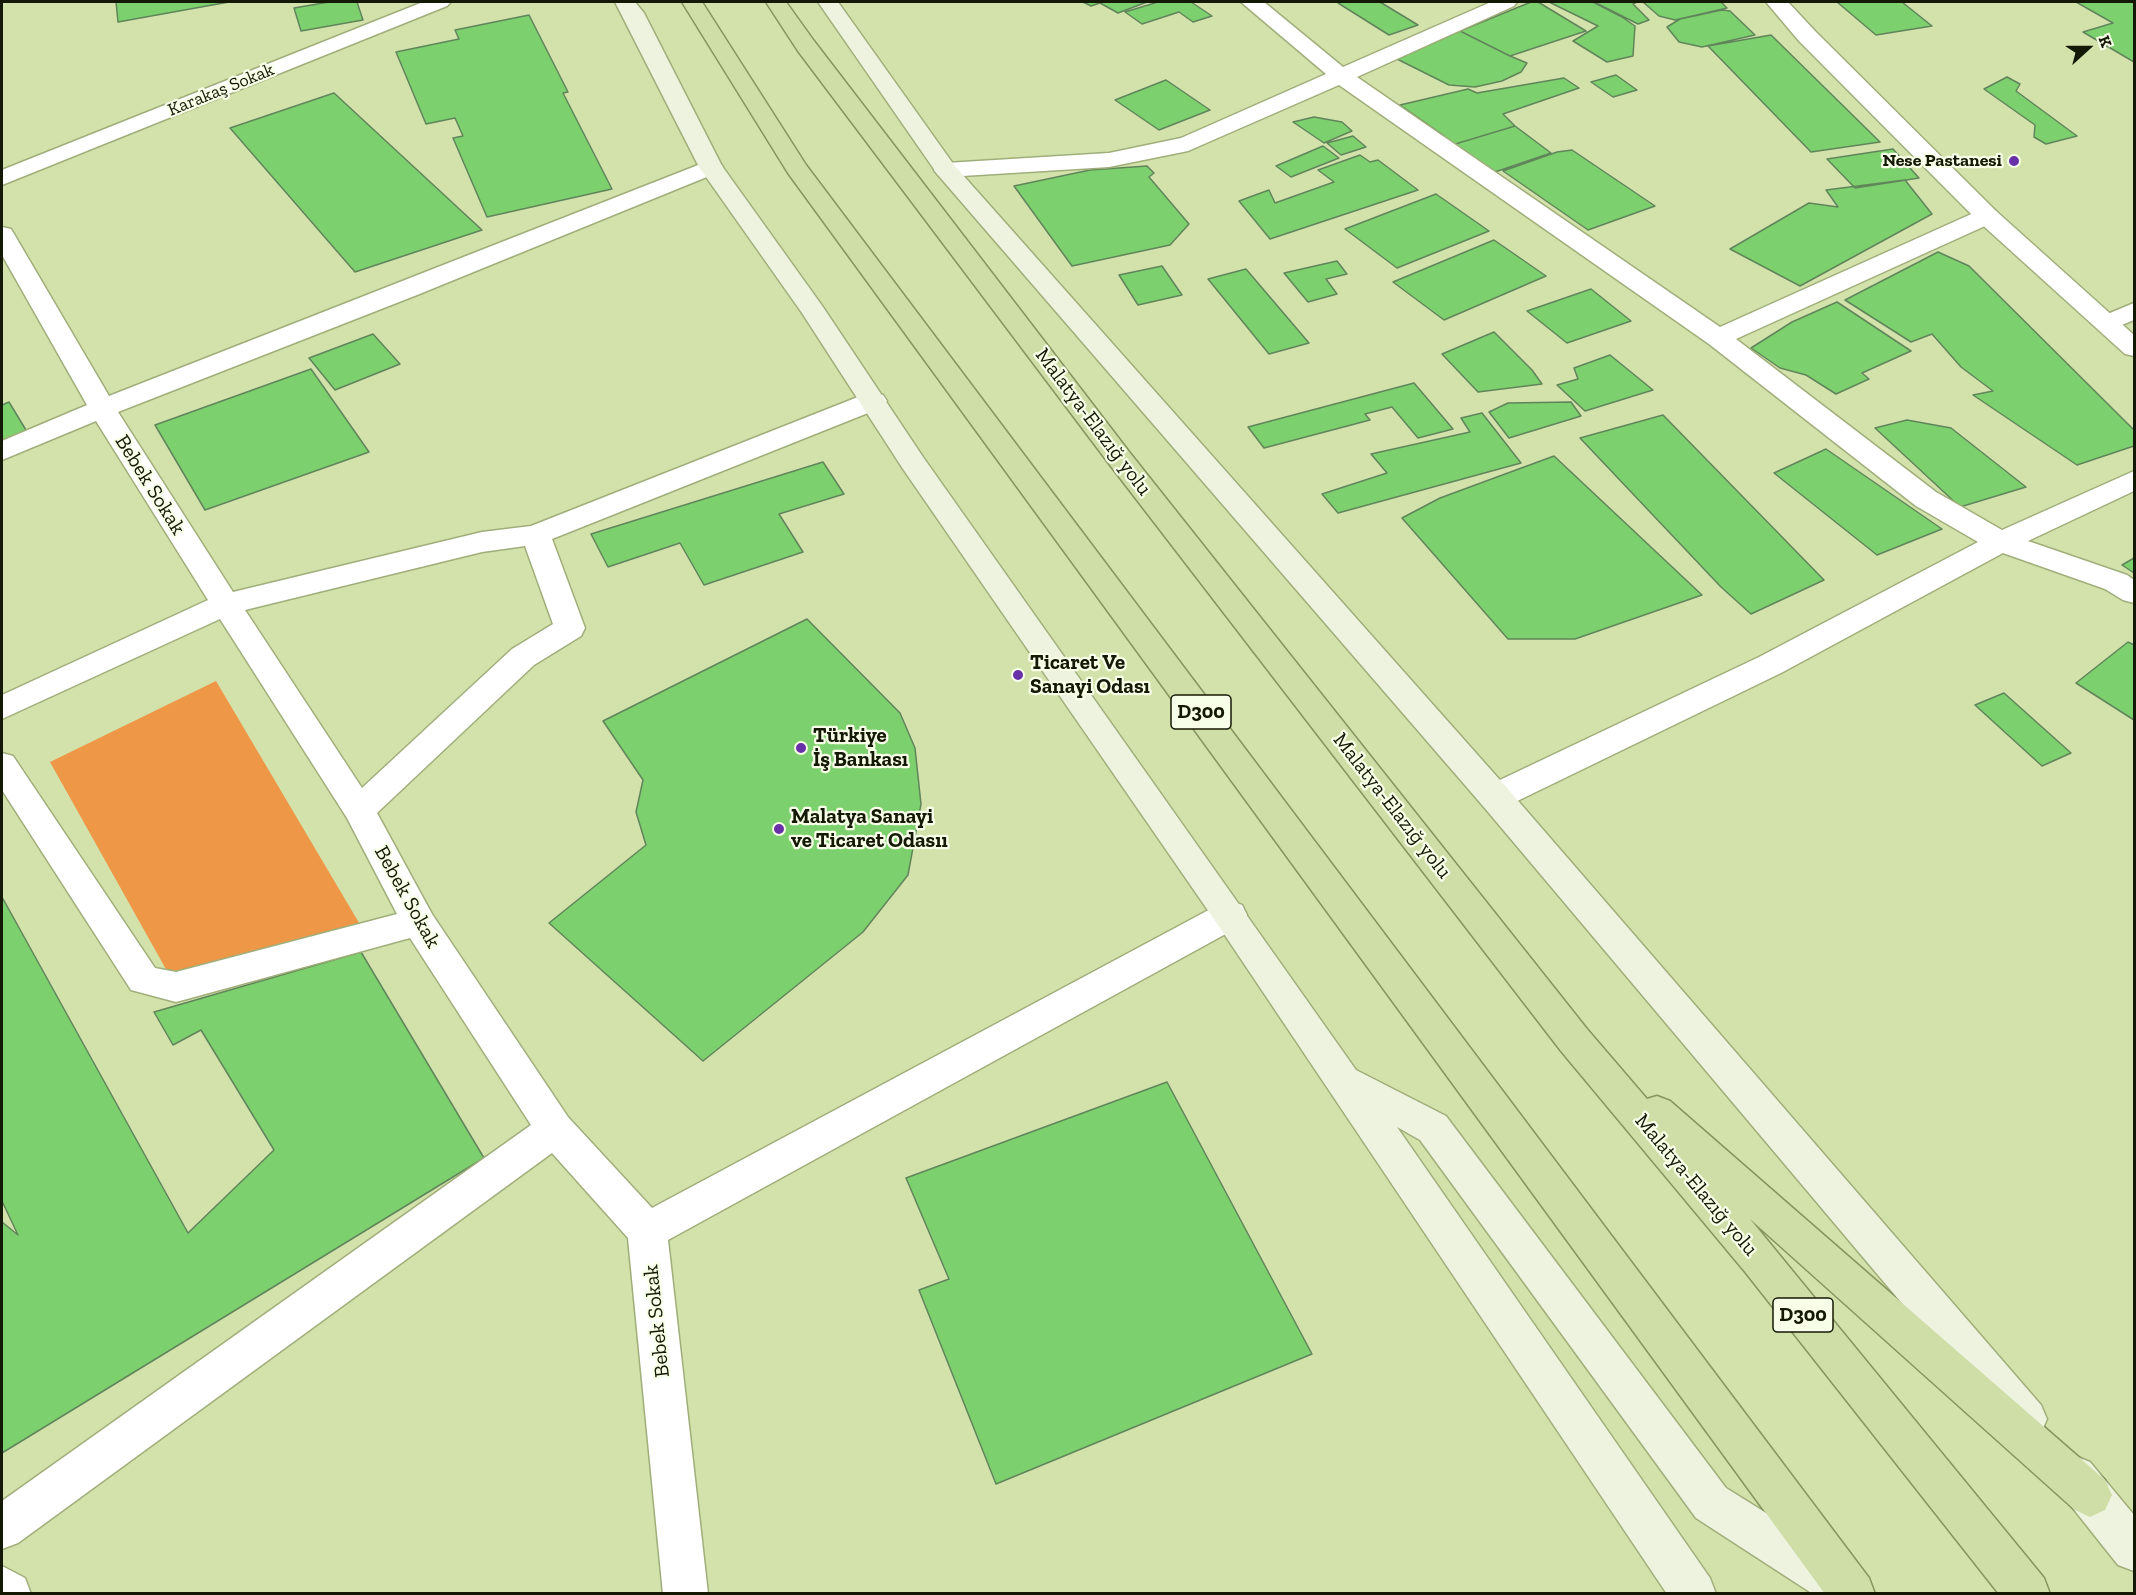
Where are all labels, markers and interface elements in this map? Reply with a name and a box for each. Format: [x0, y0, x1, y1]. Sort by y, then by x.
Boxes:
north arrow [2058, 18, 2118, 78]
text: K [2094, 33, 2116, 50]
street label: Karakaş Sokak [165, 59, 277, 121]
place label: Nese Pastanesi [1882, 150, 2002, 172]
marker: Nese Pastanesi [2007, 154, 2021, 168]
street label: Malatya-Elazığ yolu [1029, 343, 1157, 501]
street label: Bebek Sokak [109, 430, 191, 540]
place label: Ticaret Ve Sanayi Odası [1030, 650, 1150, 700]
marker: Ticaret Ve Sanayi Odası [1011, 668, 1025, 682]
road number: D300 [1171, 695, 1231, 729]
place label: Türkiye İş Bankası [813, 723, 908, 773]
street label: Malatya-Elazığ yolu [1327, 728, 1457, 884]
marker: Türkiye İş Bankası [794, 741, 808, 755]
place label: Malatya Sanayi ve Ticaret Odasıı [791, 804, 948, 854]
marker: Malatya Sanayi ve Ticaret Odasıı [772, 822, 786, 836]
street label: Bebek Sokak [369, 841, 445, 953]
street label: Malatya-Elazığ yolu [1629, 1109, 1763, 1261]
street label: Bebek Sokak [639, 1263, 675, 1379]
road number: D300 [1773, 1298, 1833, 1332]

